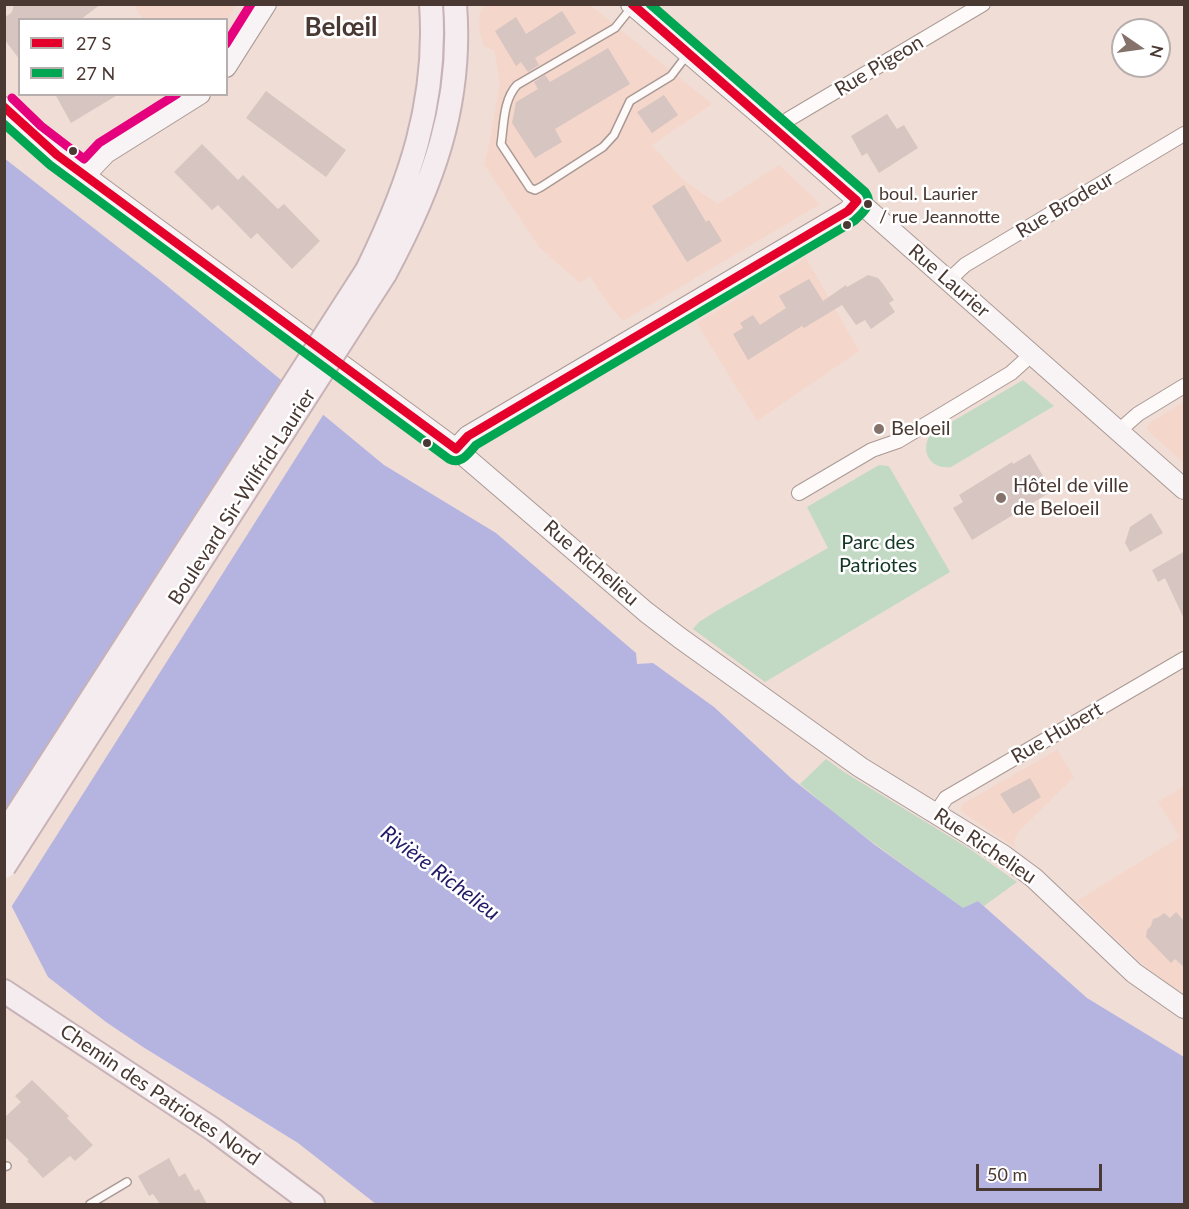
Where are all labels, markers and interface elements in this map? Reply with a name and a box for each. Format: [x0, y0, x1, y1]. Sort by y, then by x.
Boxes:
district label: Belœil [304, 12, 378, 44]
legend [18, 18, 228, 96]
north arrow [1111, 18, 1171, 78]
street label: Rue Pigeon [830, 30, 928, 102]
text: 27 S [76, 32, 111, 54]
text: N [1146, 44, 1168, 60]
text: 27 N [76, 62, 115, 84]
unlabelled marker [67, 145, 79, 157]
street label: Rue Brodeur [1012, 166, 1118, 244]
place label: boul. Laurier / rue Jeannotte [879, 183, 1000, 226]
marker: boul. Laurier / rue Jeannotte [862, 198, 874, 210]
unlabelled marker [841, 219, 853, 231]
street label: Rue Laurier [903, 239, 995, 323]
street label: Boulevard Sir-Wilfrid-Laurier [163, 385, 321, 609]
place label: Beloeil [891, 417, 950, 441]
marker: Beloeil [872, 422, 886, 436]
unlabelled marker [421, 437, 433, 449]
place label: Hôtel de ville de Beloeil [1013, 474, 1129, 521]
marker: Hôtel de ville de Beloeil [994, 491, 1008, 505]
street label: Rue Richelieu [538, 515, 644, 611]
park label: Parc des Patriotes [839, 531, 917, 578]
street label: Rue Hubert [1007, 697, 1107, 769]
street label: Rue Richelieu [929, 803, 1041, 889]
water label: Rivière Richelieu [376, 820, 504, 926]
street label: Chemin des Patriotes Nord [56, 1019, 264, 1171]
scale bar [979, 1152, 1105, 1190]
text: 50 m [987, 1163, 1027, 1185]

